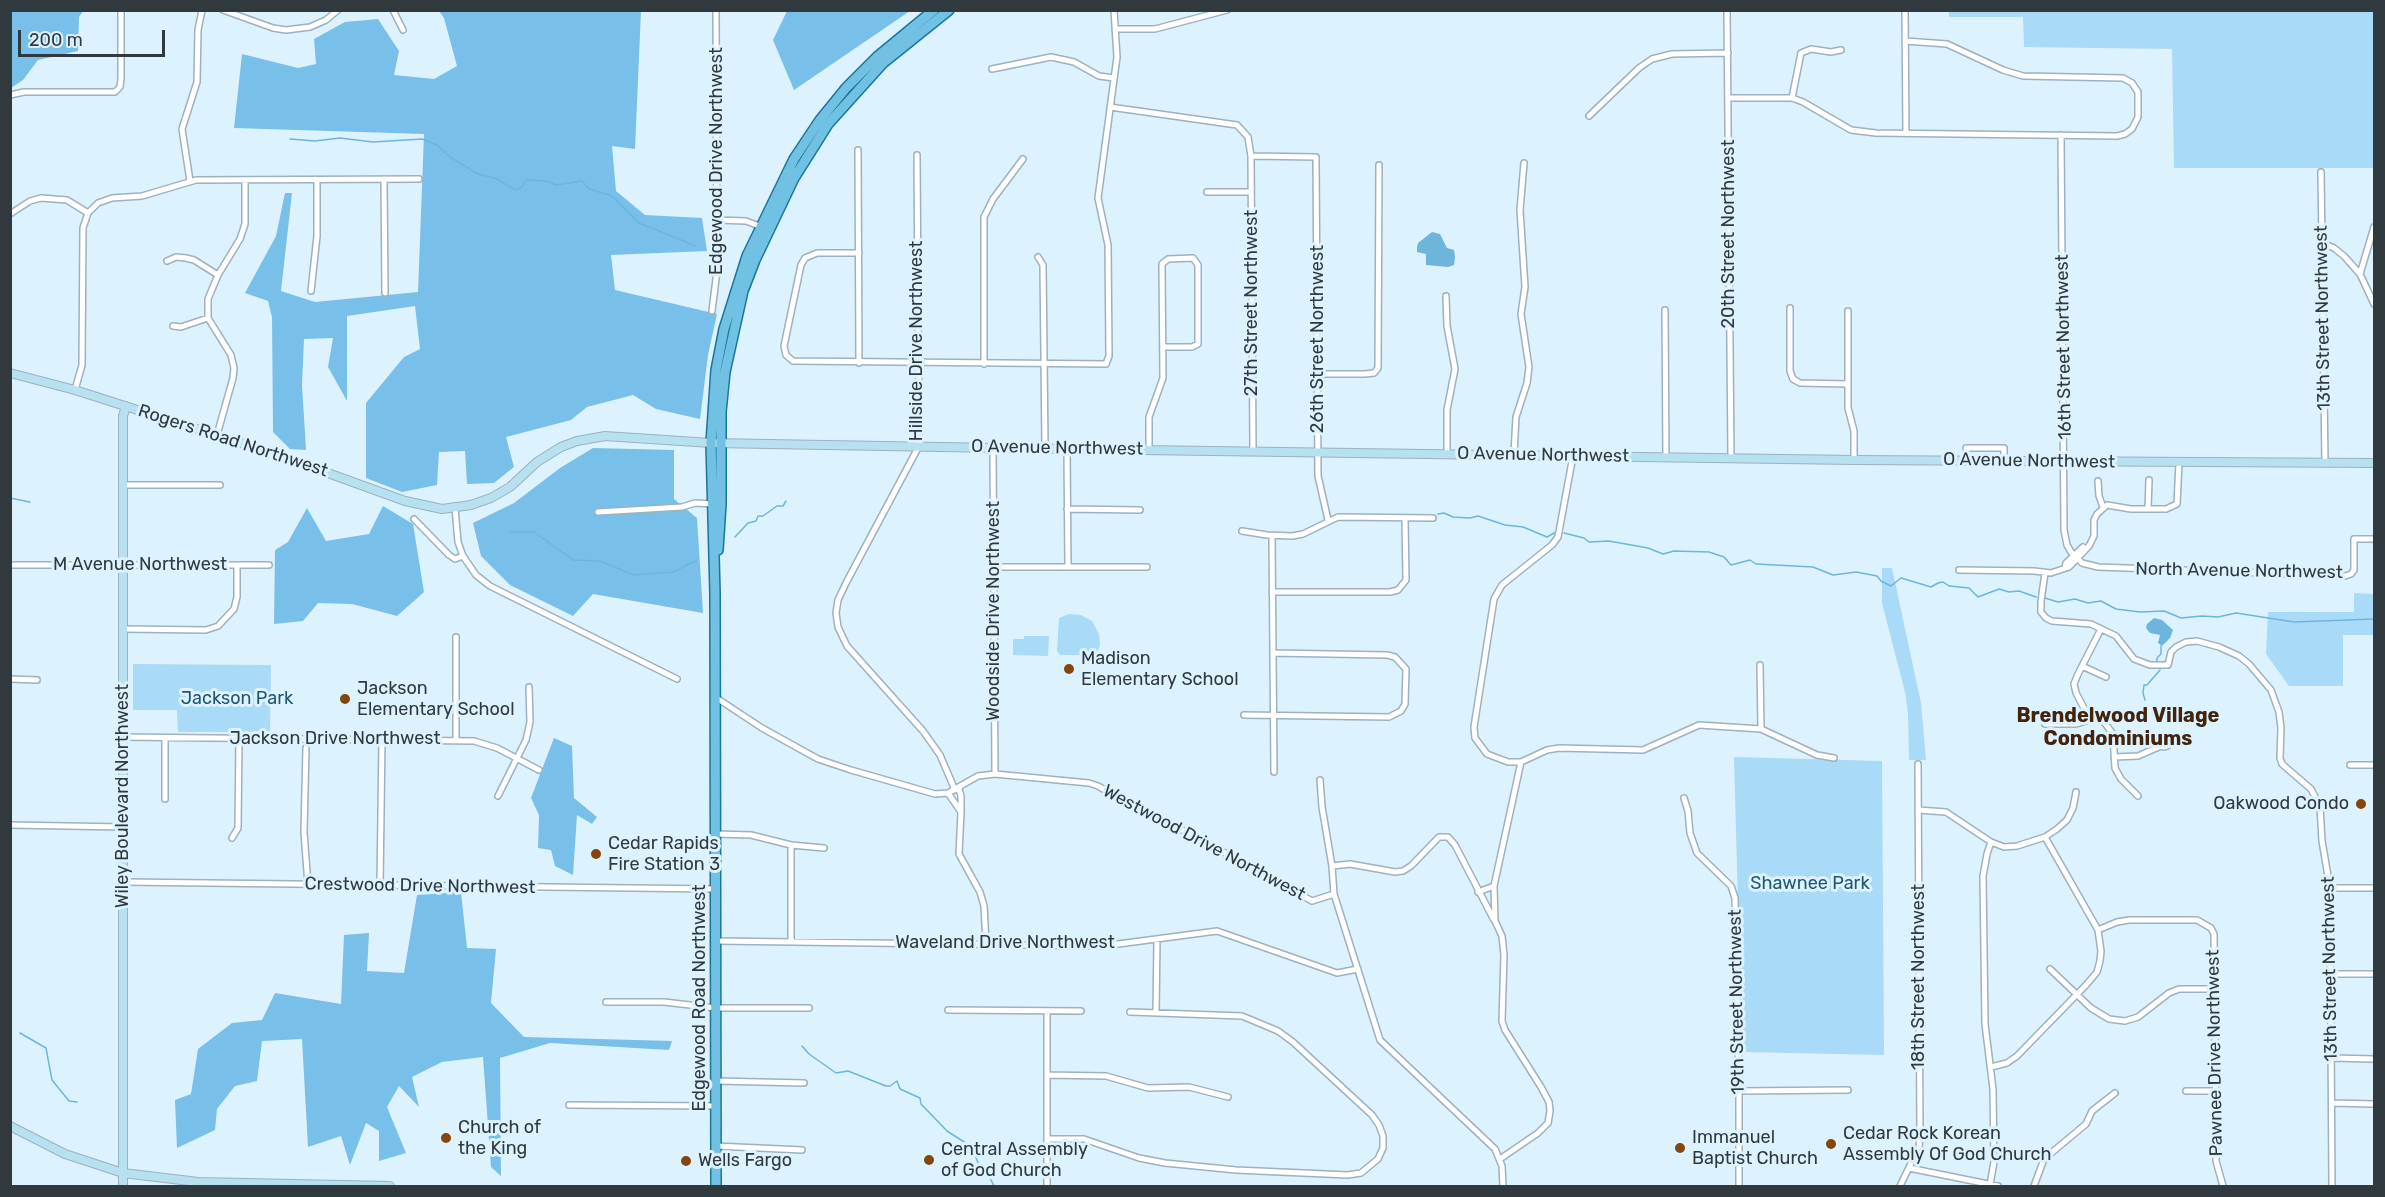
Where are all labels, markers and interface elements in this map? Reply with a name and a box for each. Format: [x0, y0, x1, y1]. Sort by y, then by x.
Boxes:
scale bar [21, 18, 168, 56]
text: 200 m [29, 29, 83, 51]
street label: Edgewood Drive Northwest [706, 47, 728, 275]
street label: 20th Street Northwest [1718, 140, 1740, 328]
street label: 27th Street Northwest [1241, 210, 1263, 396]
street label: 13th Street Northwest [2311, 225, 2335, 411]
street label: Hillside Drive Northwest [906, 241, 928, 441]
street label: 26th Street Northwest [1307, 245, 1329, 433]
street label: 16th Street Northwest [2052, 254, 2076, 440]
street label: Rogers Road Northwest [135, 400, 331, 482]
street label: O Avenue Northwest [971, 436, 1143, 460]
street label: O Avenue Northwest [1457, 443, 1629, 467]
street label: O Avenue Northwest [1943, 449, 2115, 473]
street label: Woodside Drive Northwest [983, 501, 1005, 721]
street label: M Avenue Northwest [53, 554, 227, 576]
street label: North Avenue Northwest [2135, 558, 2343, 584]
place label: Madison Elementary School [1081, 648, 1239, 690]
marker: Madison Elementary School [1062, 662, 1076, 676]
place label: Jackson Elementary School [357, 678, 515, 720]
street label: Wiley Boulevard Northwest [112, 684, 134, 908]
park label: Jackson Park [181, 688, 293, 710]
marker: Jackson Elementary School [338, 692, 352, 706]
district label: Brendelwood Village Condominiums [2017, 704, 2219, 751]
street label: Jackson Drive Northwest [230, 728, 440, 750]
street label: Westwood Drive Northwest [1099, 780, 1309, 906]
place label: Oakwood Condo [2213, 793, 2349, 815]
marker: Oakwood Condo [2354, 797, 2368, 811]
place label: Cedar Rapids Fire Station 3 [608, 833, 720, 876]
marker: Cedar Rapids Fire Station 3 [589, 847, 603, 861]
street label: Crestwood Drive Northwest [304, 873, 536, 899]
park label: Shawnee Park [1750, 873, 1870, 895]
street label: 13th Street Northwest [2318, 876, 2342, 1062]
street label: Edgewood Road Northwest [689, 884, 711, 1112]
street label: 18th Street Northwest [1908, 884, 1930, 1070]
street label: 19th Street Northwest [1725, 909, 1749, 1095]
street label: Waveland Drive Northwest [895, 932, 1115, 954]
street label: Pawnee Drive Northwest [2202, 949, 2228, 1157]
place label: Church of the King [458, 1117, 541, 1160]
place label: Cedar Rock Korean Assembly Of God Church [1843, 1123, 2052, 1166]
place label: Immanuel Baptist Church [1692, 1127, 1818, 1170]
marker: Church of the King [439, 1131, 453, 1145]
marker: Cedar Rock Korean Assembly Of God Church [1824, 1137, 1838, 1151]
place label: Central Assembly of God Church [941, 1139, 1088, 1182]
marker: Immanuel Baptist Church [1673, 1141, 1687, 1155]
place label: Wells Fargo [698, 1150, 792, 1172]
marker: Central Assembly of God Church [922, 1153, 936, 1167]
marker: Wells Fargo [679, 1154, 693, 1168]

